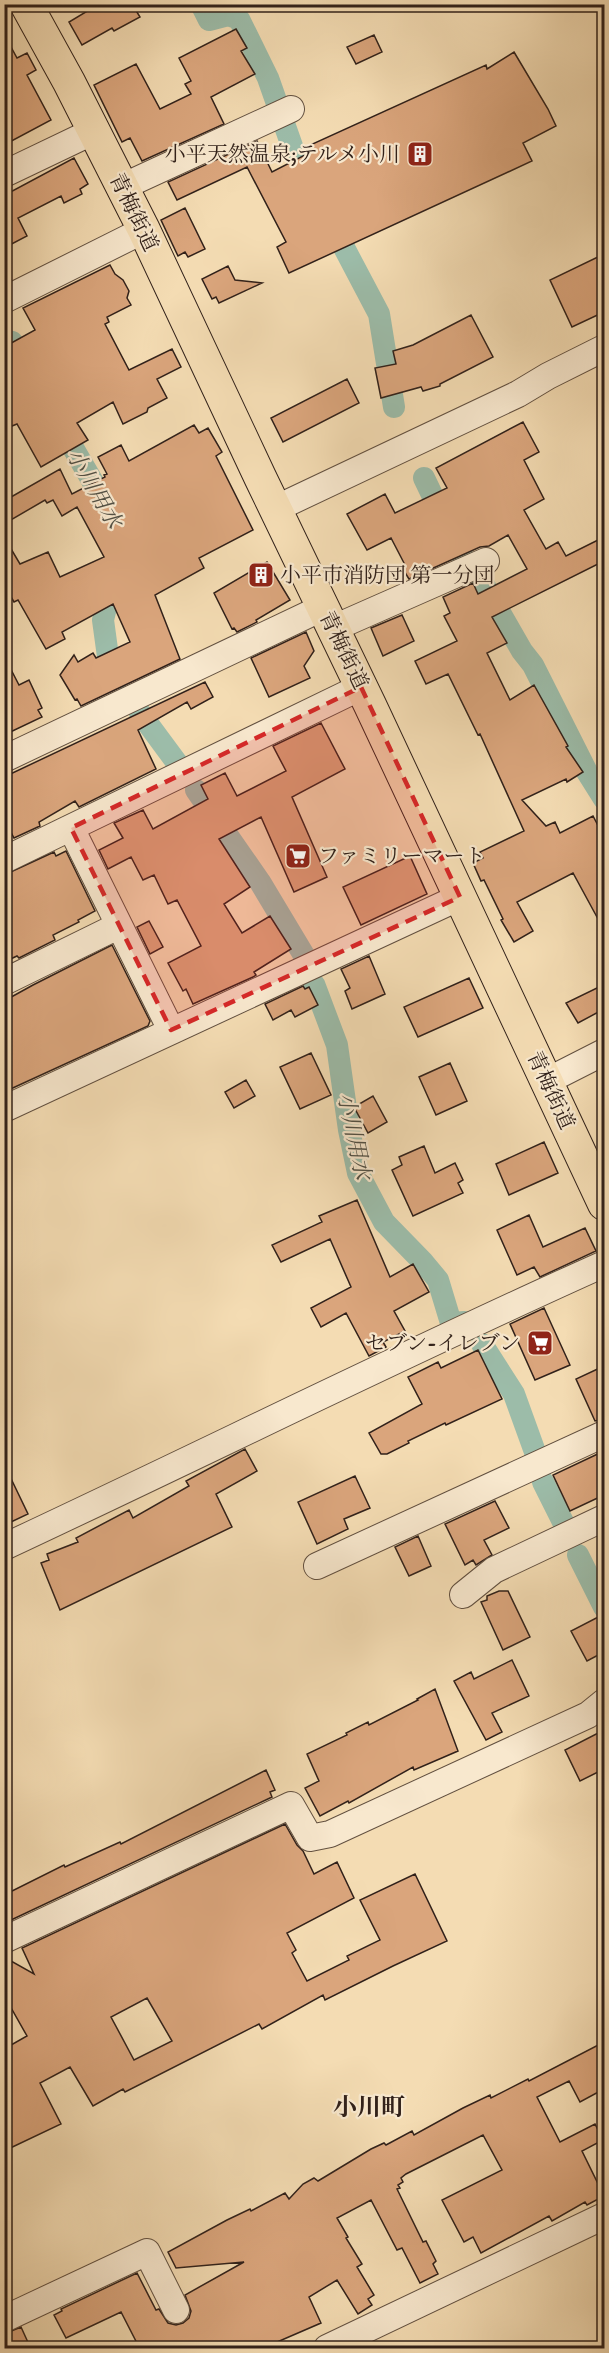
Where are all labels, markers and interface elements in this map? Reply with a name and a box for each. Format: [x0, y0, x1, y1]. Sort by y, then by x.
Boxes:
building icon: 小平天然温泉;テルメ小川 [405, 139, 435, 169]
place label: 小平天然温泉;テルメ小川 [165, 142, 400, 169]
street label: 青梅街道 [102, 169, 163, 256]
water label: 小川用水 [59, 444, 128, 536]
building icon: 小平市消防団 第一分団 [246, 560, 276, 590]
place label: 小平市消防団 第一分団 [280, 563, 495, 590]
street label: 青梅街道 [312, 607, 373, 694]
supermarket icon: ファミリーマート [283, 841, 313, 871]
place label: ファミリーマート [318, 844, 486, 871]
street label: 青梅街道 [520, 1047, 580, 1134]
water label: 小川用水 [330, 1090, 376, 1184]
supermarket icon: セブン-イレブン [525, 1328, 555, 1358]
place label: セブン-イレブン [365, 1331, 520, 1358]
district label: 小川町 [333, 2093, 405, 2124]

